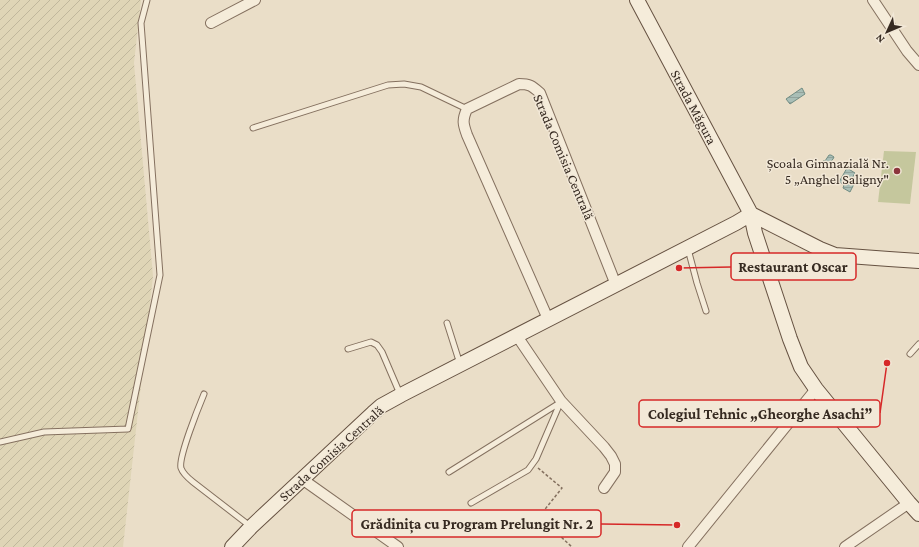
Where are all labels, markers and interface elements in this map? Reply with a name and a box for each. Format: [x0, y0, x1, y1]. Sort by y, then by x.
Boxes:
north arrow [867, 12, 907, 52]
text: N [873, 32, 887, 46]
street label: Strada Măgura [668, 67, 721, 148]
street label: Strada Comisia Centrală [530, 92, 598, 223]
place label: Școala Gimnazială Nr. 5 „Anghel Saligny" [767, 155, 889, 187]
marker: Școala Gimnazială Nr. 5 „Anghel Saligny" [892, 166, 902, 176]
callout: Restaurant Oscar [731, 253, 856, 280]
text: Restaurant Oscar [738, 259, 848, 275]
callout: Colegiul Tehnic „Gheorghe Asachi” [639, 400, 880, 427]
street label: Strada Comisia Centrală [275, 402, 387, 504]
text: Colegiul Tehnic „Gheorghe Asachi” [648, 406, 873, 422]
callout: Grădinița cu Program Prelungit Nr. 2 [352, 510, 601, 537]
text: Grădinița cu Program Prelungit Nr. 2 [360, 516, 594, 534]

